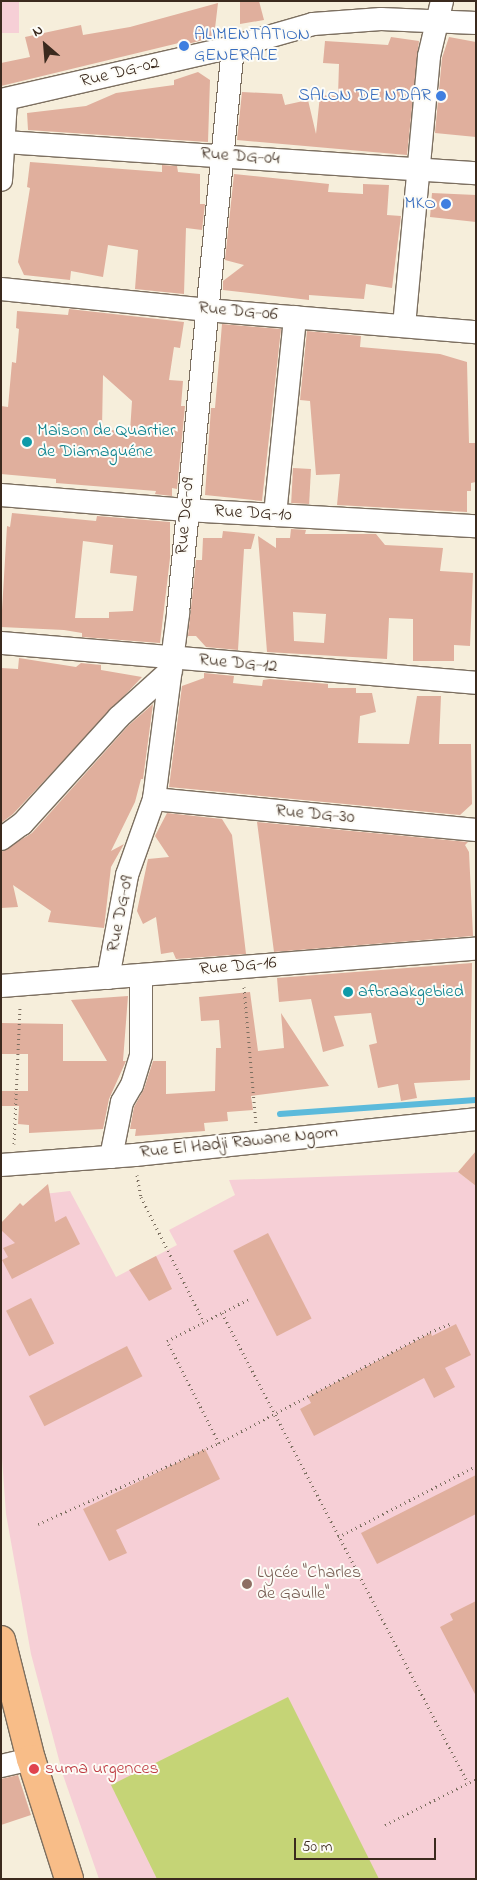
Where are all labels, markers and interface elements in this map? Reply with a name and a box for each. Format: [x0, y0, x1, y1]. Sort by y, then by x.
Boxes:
north arrow [20, 20, 70, 70]
text: N [29, 20, 47, 43]
place label: ALIMENTATION GENERALE [194, 25, 310, 68]
marker: ALIMENTATION GENERALE [178, 40, 190, 52]
street label: Rue DG-02 [78, 53, 162, 93]
place label: SALON DE NDAR [298, 85, 431, 107]
marker: SALON DE NDAR [435, 90, 447, 102]
street label: Rue DG-04 [200, 143, 280, 171]
place label: MKO [405, 193, 436, 215]
marker: MKO [440, 198, 452, 210]
street label: Rue DG-06 [197, 298, 279, 326]
place label: Maison de Quartier de Diamaguéne [37, 421, 176, 464]
marker: Maison de Quartier de Diamaguéne [21, 436, 33, 448]
street label: Rue DG-09 [172, 477, 200, 555]
street label: Rue DG-10 [214, 501, 292, 527]
street label: Rue DG-12 [198, 650, 278, 678]
street label: Rue DG-30 [275, 801, 355, 829]
street label: Rue DG-09 [103, 874, 139, 954]
street label: Rue DG-16 [198, 953, 278, 981]
place label: afbraakgebied [358, 981, 464, 1003]
marker: afbraakgebied [342, 986, 354, 998]
street label: Rue El Hadji Rawane Ngom [139, 1122, 339, 1164]
place label: Lycée "Charles de Gaulle" [257, 1563, 361, 1606]
marker: Lycée "Charles de Gaulle" [241, 1578, 253, 1590]
place label: suma urgences [45, 1758, 159, 1780]
marker: suma urgences [27, 1762, 41, 1776]
scale bar [297, 1828, 440, 1860]
text: 50 m [302, 1836, 332, 1858]

